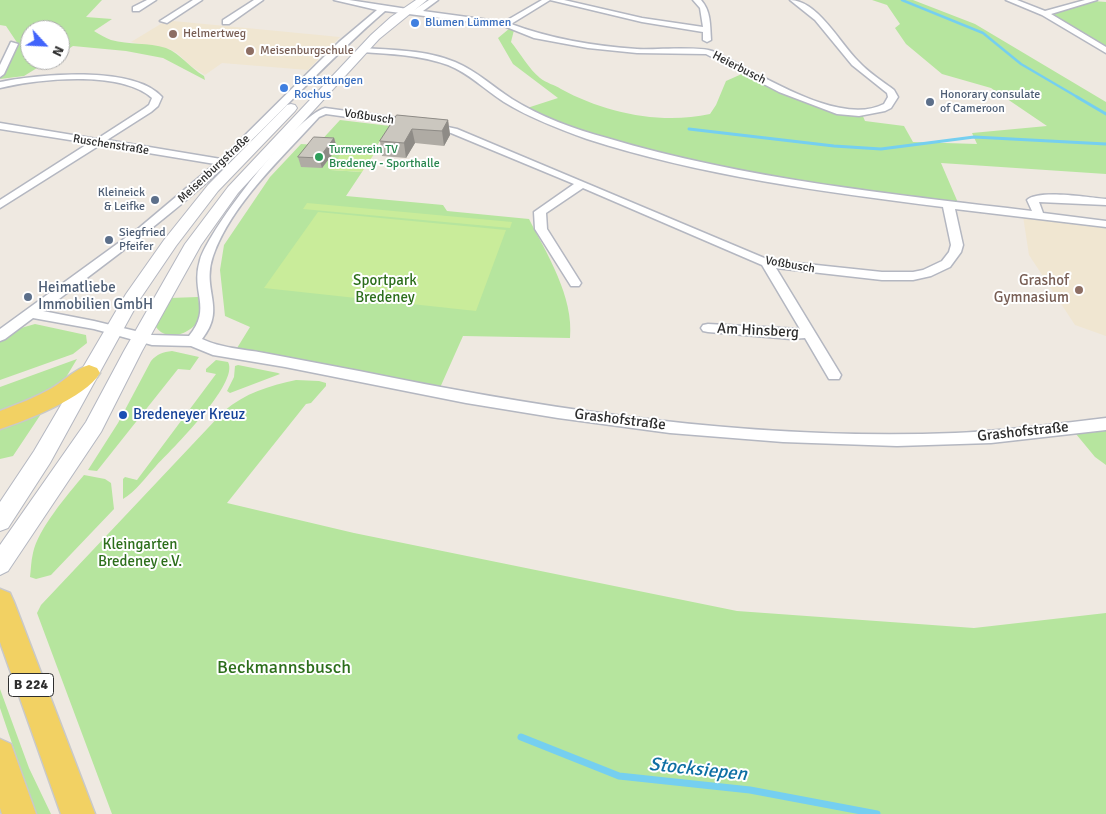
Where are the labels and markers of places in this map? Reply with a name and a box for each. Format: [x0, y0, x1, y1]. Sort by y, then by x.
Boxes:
place label: Blumen Lümmen [425, 16, 511, 30]
marker: Blumen Lümmen [409, 17, 421, 29]
place label: Helmertweg [183, 27, 246, 41]
marker: Helmertweg [167, 28, 179, 40]
place label: Meisenburgschule [260, 44, 354, 58]
marker: Meisenburgschule [244, 45, 256, 57]
place label: Bestattungen Rochus [294, 74, 363, 102]
marker: Bestattungen Rochus [278, 82, 290, 94]
place label: Honorary consulate of Cameroon [940, 88, 1040, 116]
marker: Honorary consulate of Cameroon [924, 96, 936, 108]
place label: Turnverein TV Bredeney - Sporthalle [329, 143, 440, 171]
marker: Turnverein TV Bredeney - Sporthalle [313, 151, 325, 163]
place label: Kleineick & Leifke [98, 186, 145, 214]
marker: Kleineick & Leifke [149, 194, 161, 206]
place label: Siegfried Pfeifer [119, 226, 166, 254]
marker: Siegfried Pfeifer [103, 234, 115, 246]
place label: Grashof Gymnasium [994, 272, 1069, 307]
place label: Heimatliebe Immobilien GmbH [38, 279, 153, 314]
marker: Grashof Gymnasium [1073, 284, 1085, 296]
marker: Heimatliebe Immobilien GmbH [22, 291, 34, 303]
place label: Bredeneyer Kreuz [133, 406, 245, 424]
marker: Bredeneyer Kreuz [117, 409, 129, 421]

